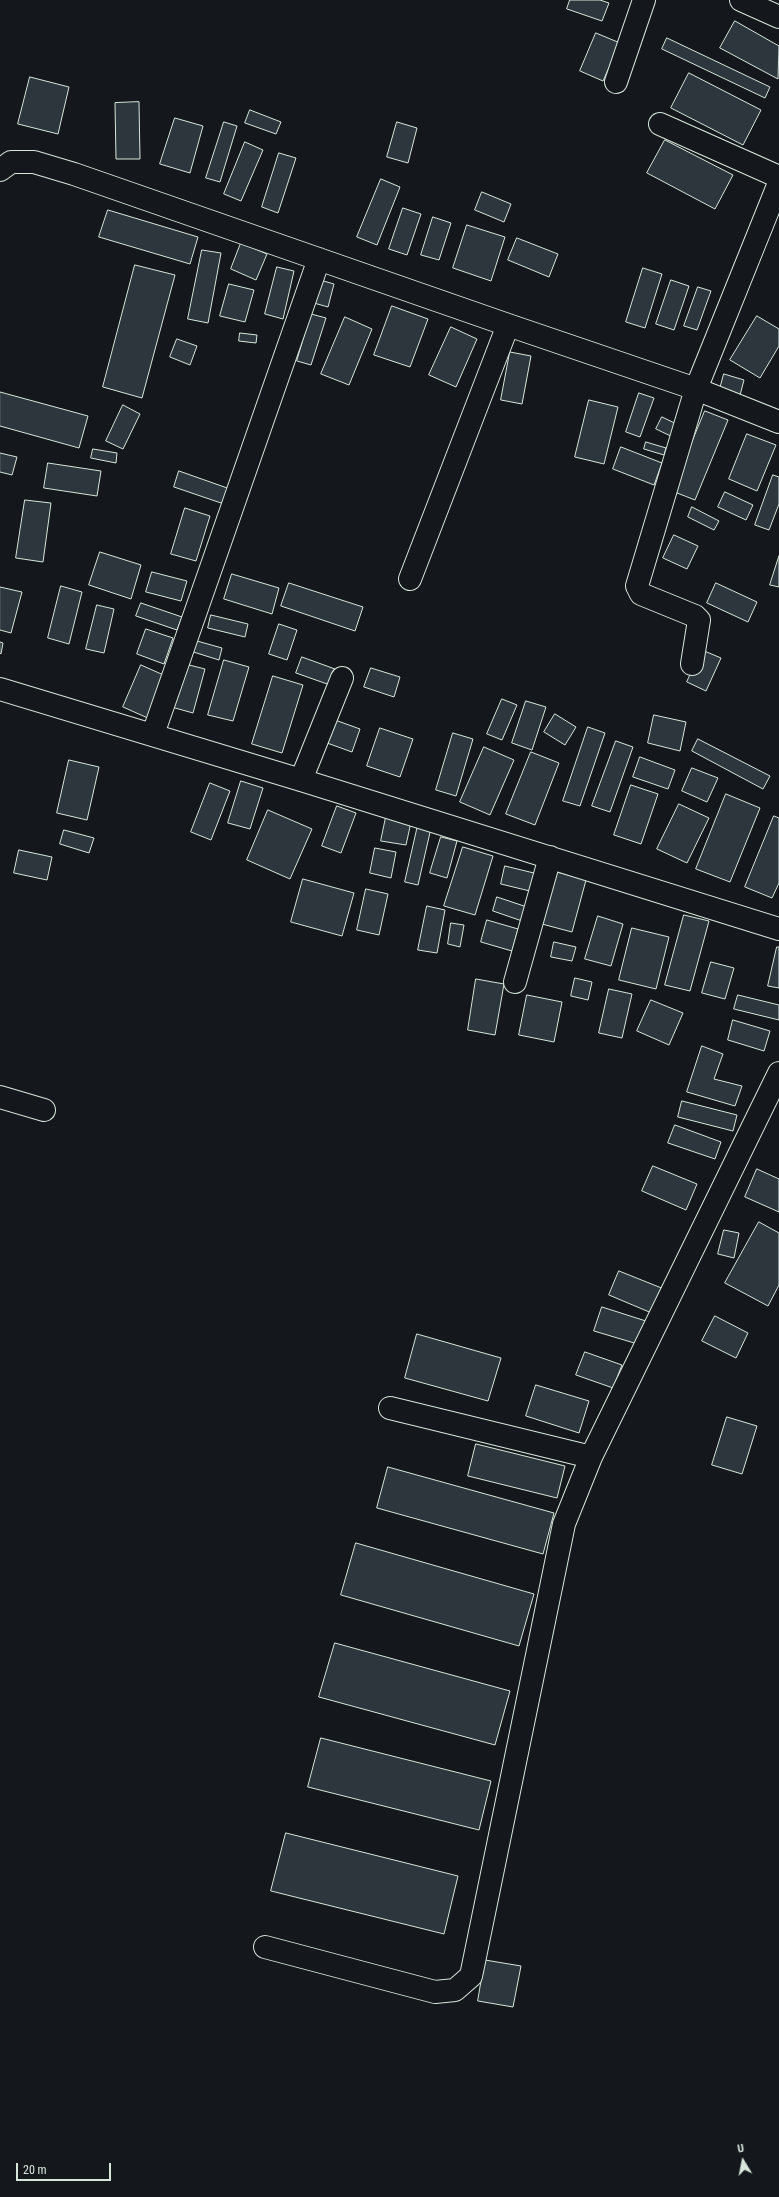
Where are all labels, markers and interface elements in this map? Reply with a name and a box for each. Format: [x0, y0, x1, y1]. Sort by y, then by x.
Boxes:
north arrow [723, 2141, 763, 2181]
text: U [737, 2142, 745, 2156]
scale bar [18, 2155, 113, 2181]
text: 20 m [23, 2163, 47, 2177]

